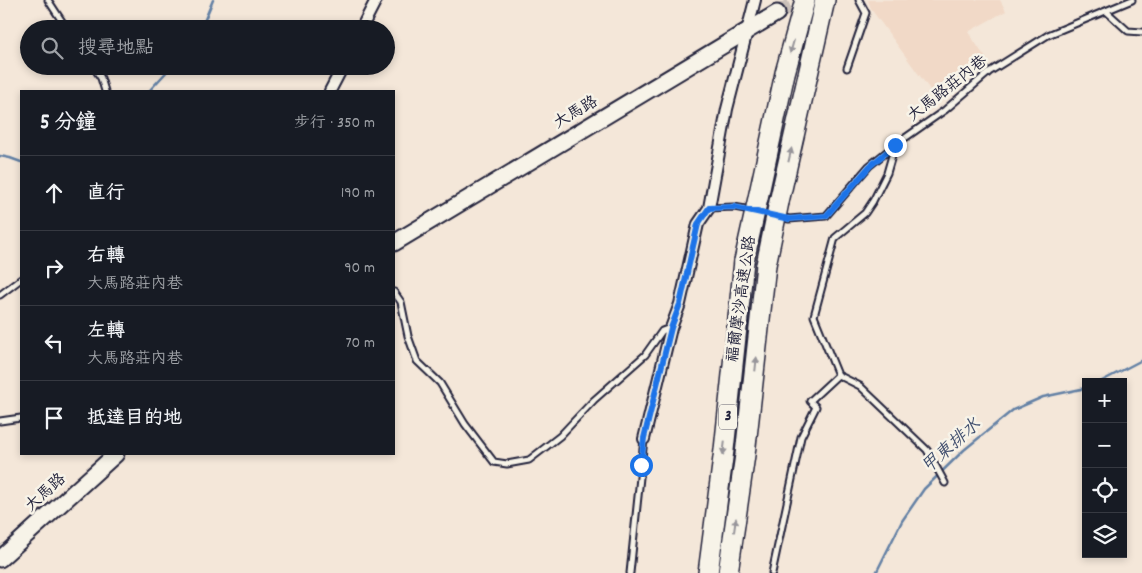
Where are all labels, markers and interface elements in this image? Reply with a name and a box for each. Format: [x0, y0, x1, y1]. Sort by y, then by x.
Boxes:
search box [20, 20, 395, 75]
icon: search [38, 34, 66, 62]
text: 搜尋地點 [78, 36, 154, 63]
one-way arrow [788, 40, 796, 55]
street label: 大馬路莊內巷 [903, 50, 993, 128]
street label: 大馬路 [549, 91, 603, 135]
text: 5 分鐘 [40, 109, 97, 139]
text: 步行 · 350 m [294, 112, 375, 135]
route end [884, 134, 907, 157]
one-way arrow [786, 147, 794, 162]
icon: ahead [40, 179, 68, 207]
text: 直行 [87, 181, 125, 208]
text: 190 m [341, 182, 375, 205]
street label: 福爾摩沙高速公路 [722, 234, 762, 364]
text: 右轉 [87, 244, 125, 271]
icon: right [40, 254, 68, 282]
text: 90 m [344, 257, 375, 280]
text: 大馬路莊內巷 [87, 273, 183, 296]
text: 左轉 [87, 319, 125, 346]
icon: left [40, 329, 68, 357]
text: 70 m [345, 332, 375, 355]
text: 大馬路莊內巷 [87, 348, 183, 371]
one-way arrow [752, 355, 760, 371]
map controls [1082, 378, 1127, 558]
button: + [1082, 378, 1127, 423]
icon: arrive [40, 404, 68, 432]
road number: 3 [719, 404, 737, 430]
text: 抵達目的地 [87, 406, 182, 433]
water label: 甲東排水 [917, 413, 988, 480]
button: − [1082, 423, 1127, 468]
one-way arrow [720, 441, 728, 457]
route start [630, 454, 653, 477]
street label: 大馬路 [20, 468, 72, 518]
button: locate [1082, 468, 1127, 513]
button: layers [1082, 513, 1127, 558]
one-way arrow [732, 516, 740, 532]

